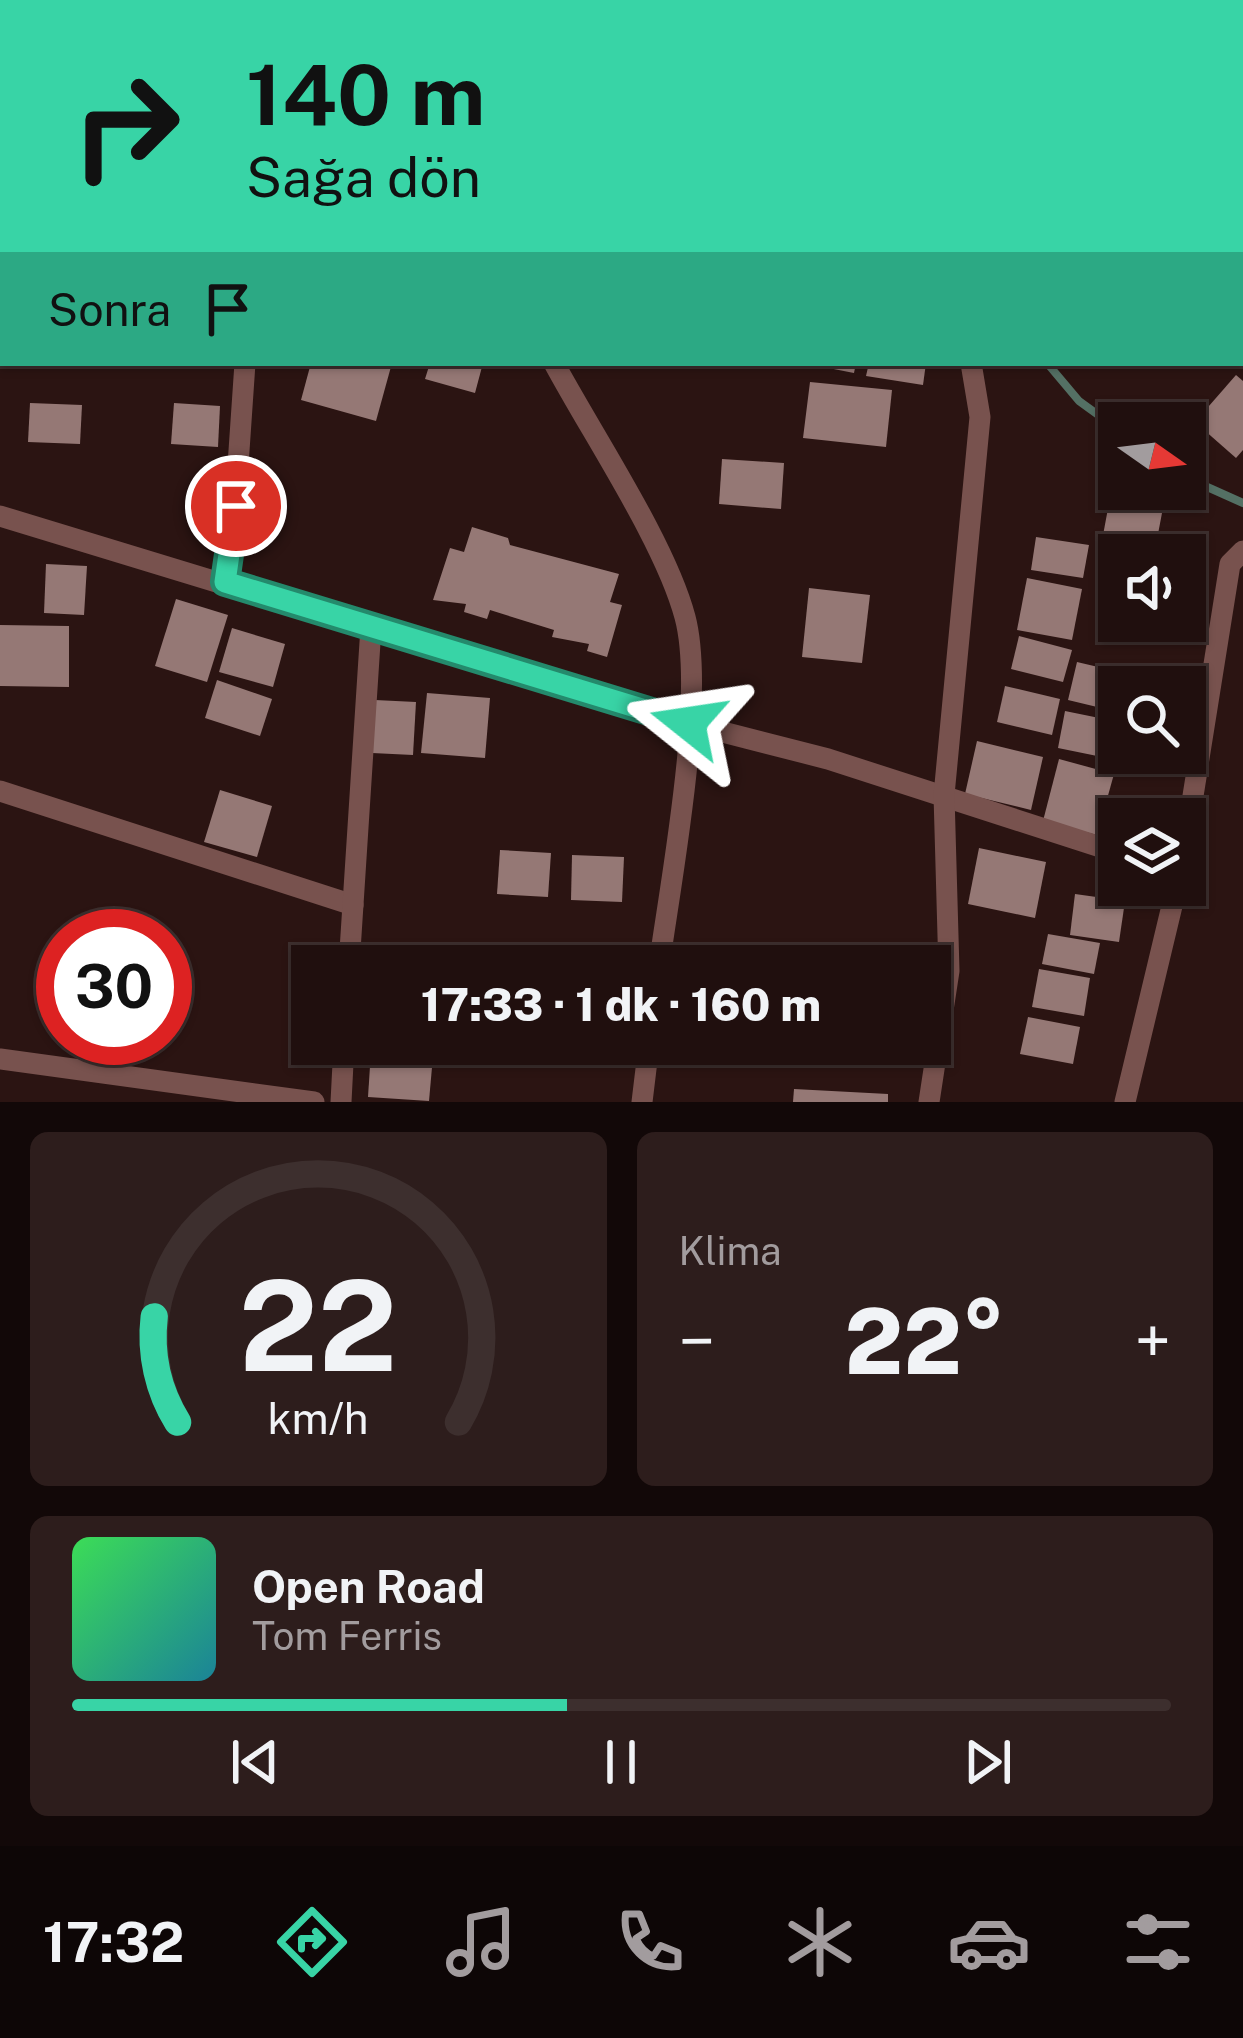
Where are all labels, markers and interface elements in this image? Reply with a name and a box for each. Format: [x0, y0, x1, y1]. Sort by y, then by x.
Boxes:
text: 140 m [246, 45, 485, 144]
icon: right [48, 48, 204, 204]
text: Sağa dön [246, 146, 481, 209]
icon: arrive [195, 276, 261, 342]
text: Sonra [48, 283, 171, 336]
north arrow [1098, 402, 1206, 510]
map controls [1098, 402, 1206, 906]
pin [185, 455, 287, 557]
icon: arrive [203, 473, 269, 539]
button: sound [1098, 534, 1206, 642]
position arrow [625, 660, 751, 786]
button: search [1098, 666, 1206, 774]
button: layers [1098, 798, 1206, 906]
speed limit sign: 30 [36, 909, 192, 1065]
text: 17:33 · 1 dk · 160 m [421, 978, 821, 1031]
text: Klima [679, 1228, 782, 1274]
text: 22 [239, 1252, 397, 1399]
text: 22° [844, 1288, 1005, 1394]
text: − [679, 1302, 715, 1380]
text: + [1134, 1302, 1171, 1380]
text: km/h [268, 1393, 369, 1444]
text: Open Road [252, 1560, 485, 1613]
text: Tom Ferris [252, 1613, 442, 1659]
icon: previous [222, 1729, 288, 1795]
icon: pause [588, 1729, 654, 1795]
icon: next [955, 1729, 1021, 1795]
icon: directions [270, 1900, 354, 1984]
icon: music [439, 1900, 523, 1984]
icon: phone [608, 1900, 692, 1984]
icon: climate [778, 1900, 862, 1984]
icon: car [947, 1900, 1031, 1984]
icon: filters [1116, 1900, 1200, 1984]
text: 17:32 [43, 1911, 184, 1974]

